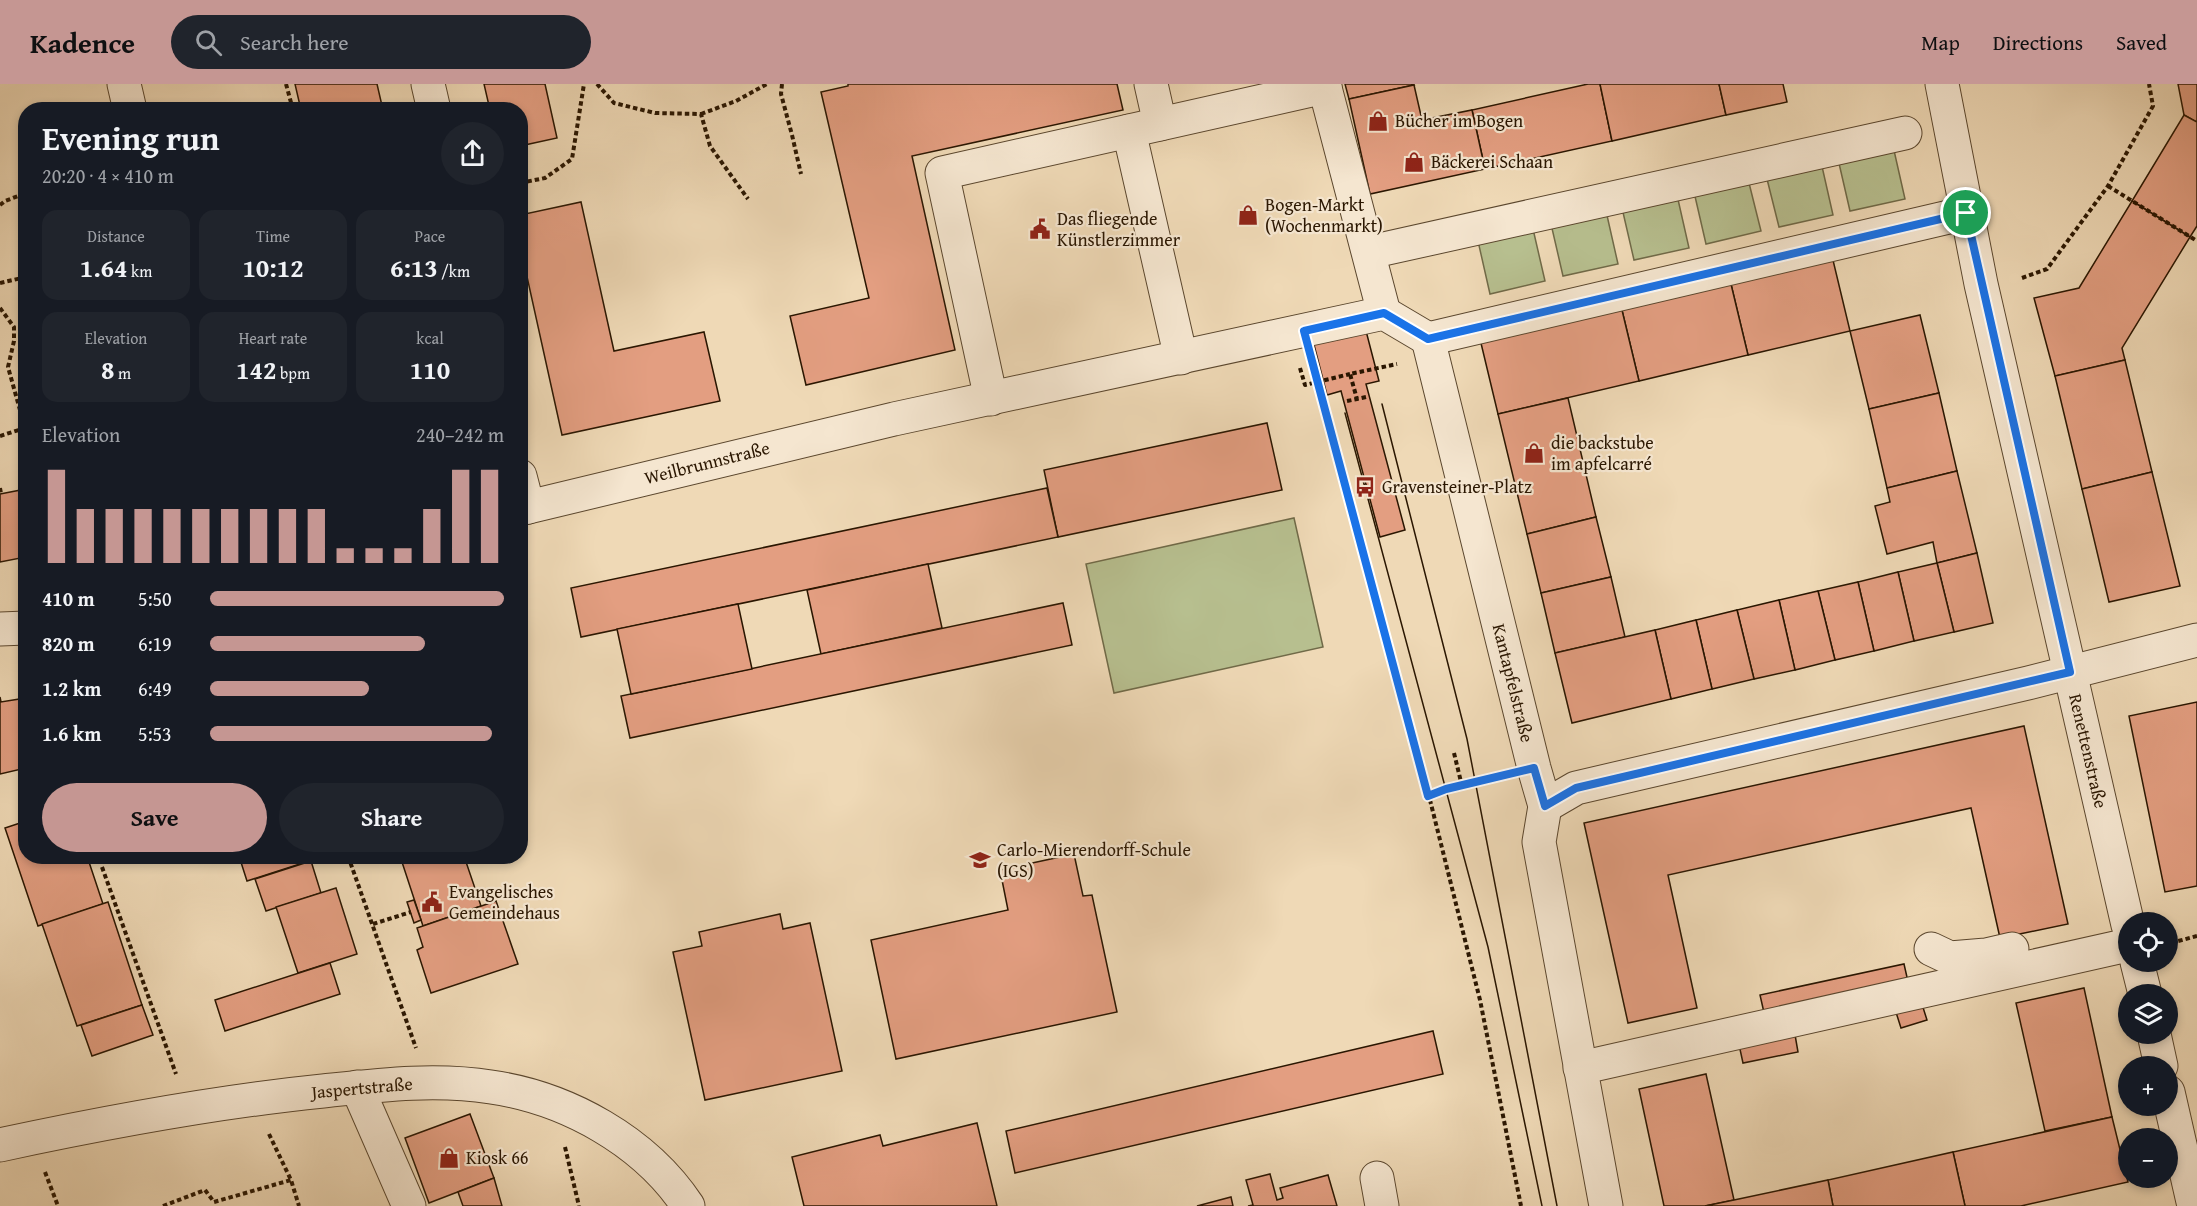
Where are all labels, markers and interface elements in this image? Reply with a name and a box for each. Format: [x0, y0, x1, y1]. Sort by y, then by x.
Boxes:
search box [171, 15, 591, 69]
text: Kadence [30, 22, 135, 63]
icon: search [192, 26, 225, 59]
text: Search here [240, 26, 349, 58]
text: Map [1921, 27, 1960, 58]
text: Directions [1993, 27, 2083, 58]
text: Saved [2116, 27, 2167, 58]
place label: Bücher im Bogen [1395, 107, 1523, 134]
shop icon: Bücher im Bogen [1366, 109, 1390, 133]
text: Evening run [42, 114, 219, 162]
button: share [441, 122, 504, 185]
place label: Bäckerei Schaan [1431, 148, 1553, 175]
shop icon: Bäckerei Schaan [1402, 150, 1426, 174]
text: 20:20 · 4 × 410 m [42, 161, 174, 190]
pin [1940, 187, 1991, 238]
place label: Bogen-Markt (Wochenmarkt) [1265, 191, 1383, 239]
icon: arrive [1949, 196, 1982, 229]
shop icon: Bogen-Markt (Wochenmarkt) [1236, 203, 1260, 227]
place label: Das fliegende Künstlerzimmer [1057, 205, 1181, 253]
public building icon: Das fliegende Künstlerzimmer [1028, 217, 1052, 241]
text: Distance [87, 224, 145, 248]
text: Time [256, 224, 290, 248]
text: Pace [415, 224, 445, 248]
text: 1.64 [80, 248, 128, 287]
text: 10:12 [242, 248, 304, 287]
text: 6:13 [390, 248, 438, 287]
text: km [128, 259, 152, 283]
text: /km [438, 259, 470, 283]
text: Elevation [85, 326, 147, 350]
text: Heart rate [239, 326, 307, 350]
text: kcal [416, 326, 444, 350]
text: 8 [101, 350, 114, 389]
text: 142 [236, 350, 276, 389]
text: 110 [410, 350, 450, 389]
text: m [114, 361, 131, 385]
text: bpm [276, 361, 310, 385]
text: Elevation [42, 420, 120, 449]
text: 240–242 m [416, 420, 504, 449]
place label: die backstube im apfelcarré [1551, 429, 1654, 477]
street label: Weilbrunnstraße [641, 434, 772, 491]
shop icon: die backstube im apfelcarré [1522, 441, 1546, 465]
place label: Gravensteiner-Platz [1382, 473, 1532, 500]
bus stop icon: Gravensteiner-Platz [1353, 475, 1377, 499]
text: 410 m [42, 584, 95, 613]
text: 5:50 [138, 584, 172, 613]
street label: Kantapfelstraße [1486, 621, 1541, 745]
text: 820 m [42, 629, 95, 658]
text: 6:19 [138, 629, 172, 658]
text: 1.2 km [42, 674, 101, 703]
text: 6:49 [138, 674, 172, 703]
street label: Renettenstraße [2062, 691, 2115, 811]
text: 1.6 km [42, 719, 101, 748]
text: 5:53 [138, 719, 172, 748]
button: Save [42, 783, 267, 852]
button: Share [279, 783, 504, 852]
place label: Carlo-Mierendorff-Schule (IGS) [997, 836, 1191, 884]
school or university icon: Carlo-Mierendorff-Schule (IGS) [968, 848, 992, 872]
place label: Evangelisches Gemeindehaus [449, 878, 560, 926]
public building icon: Evangelisches Gemeindehaus [420, 890, 444, 914]
map controls [2118, 912, 2178, 1188]
button: locate [2118, 912, 2178, 972]
button: layers [2118, 984, 2178, 1044]
button: + [2118, 1056, 2178, 1116]
street label: Jaspertstraße [308, 1070, 414, 1106]
button: − [2118, 1128, 2178, 1188]
place label: Kiosk 66 [466, 1144, 528, 1171]
shop icon: Kiosk 66 [437, 1146, 461, 1170]

